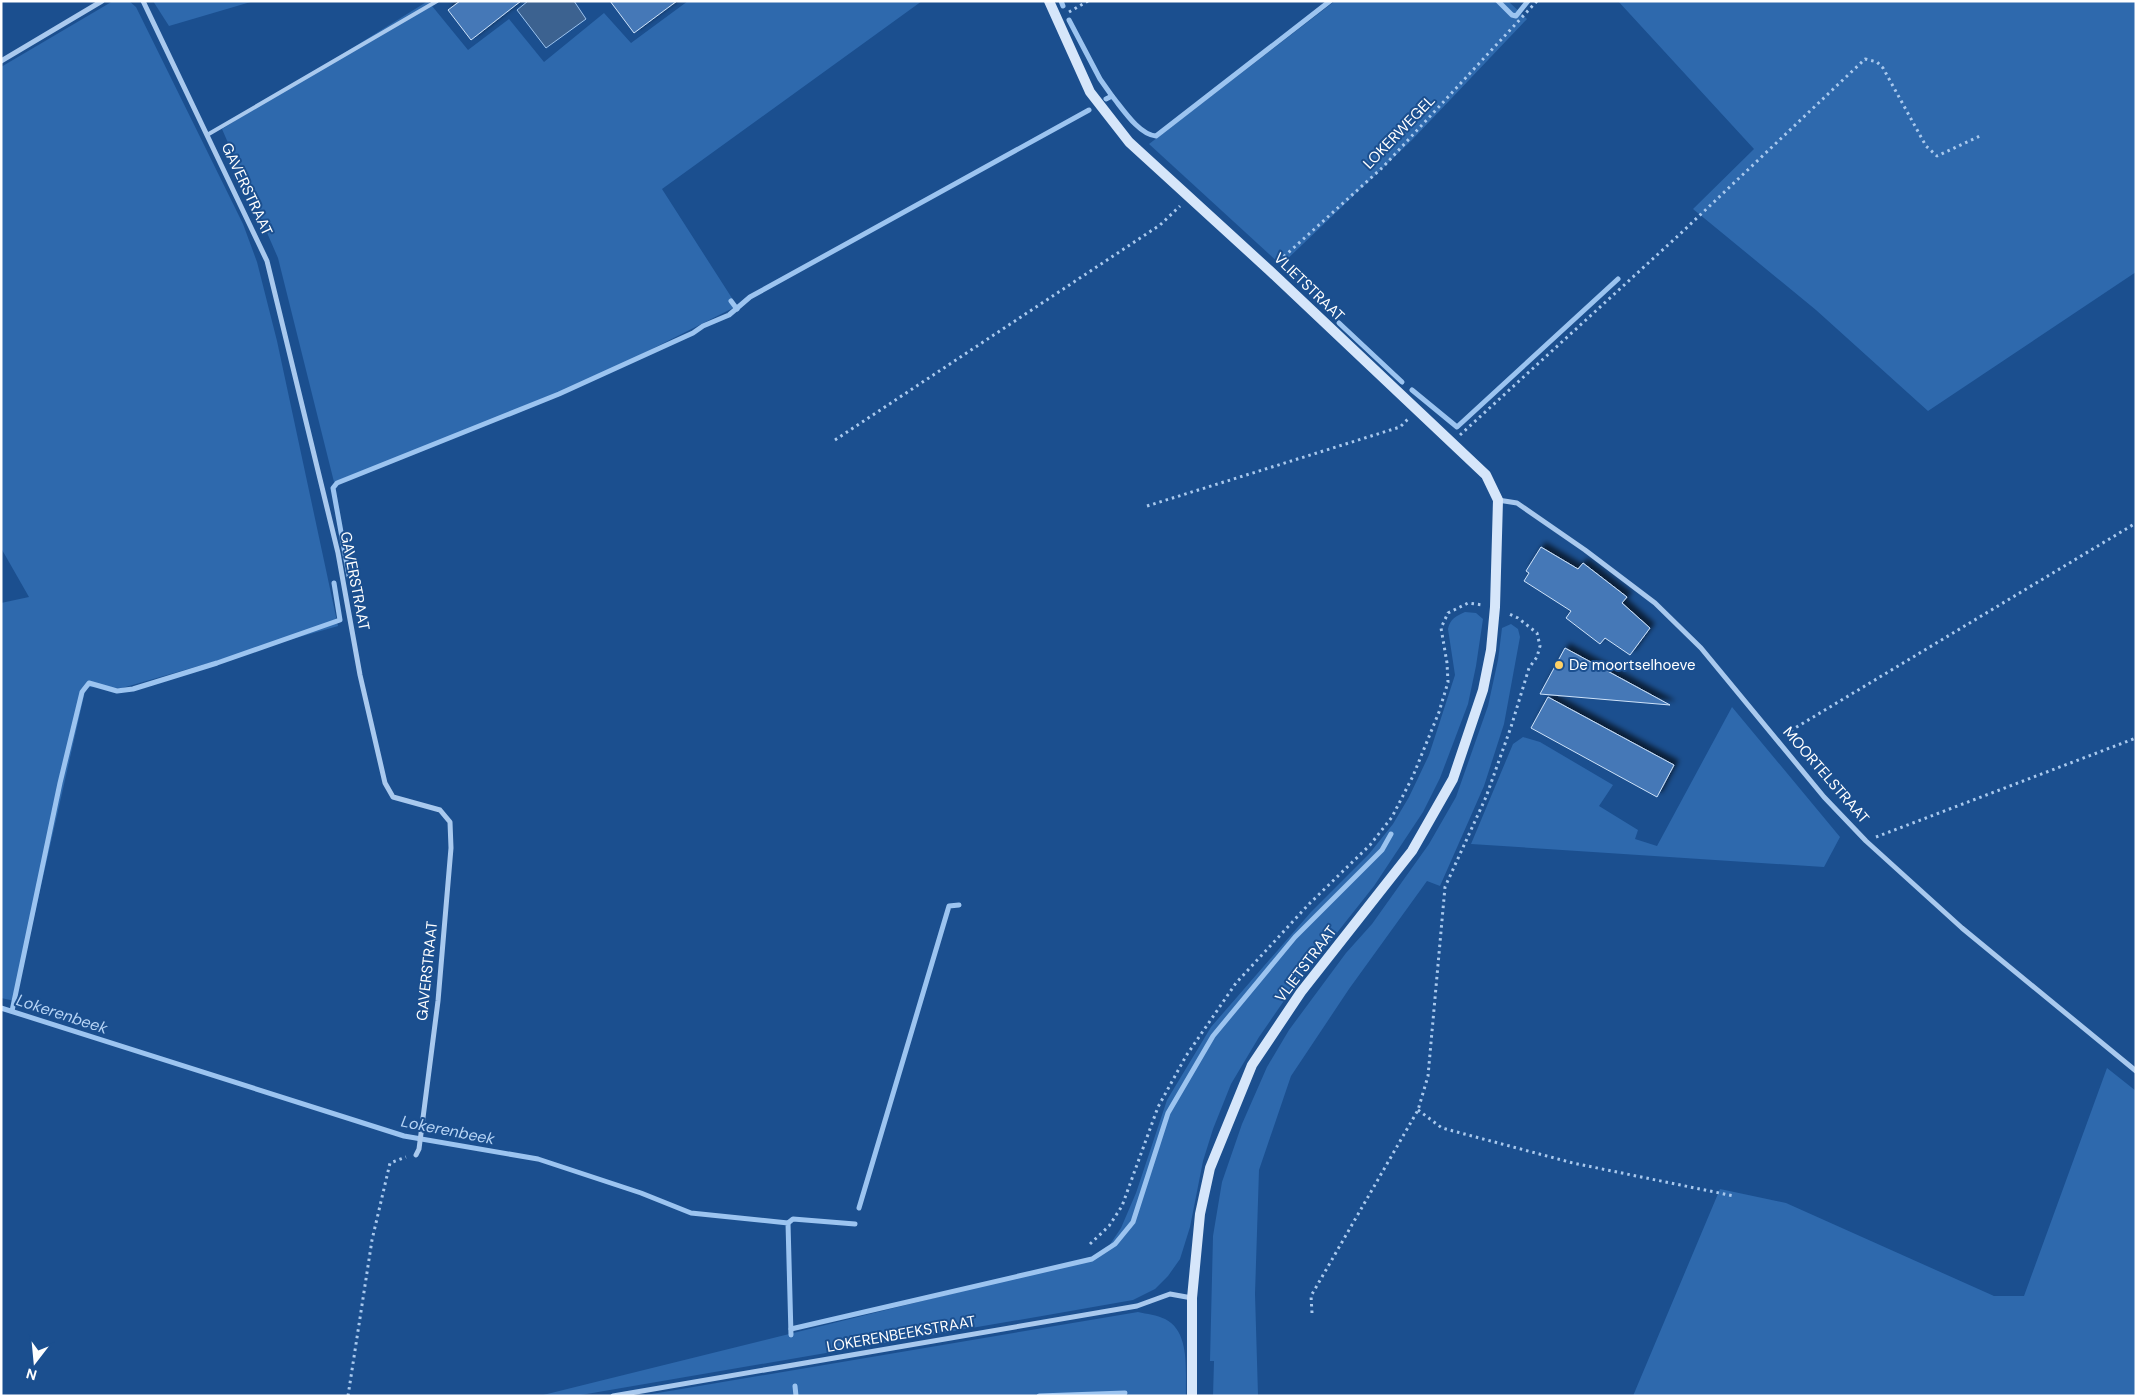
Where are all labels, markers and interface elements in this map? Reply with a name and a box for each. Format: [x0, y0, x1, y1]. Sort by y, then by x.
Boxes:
street label: LOKERWEGEL [1359, 91, 1439, 173]
street label: GAVERSTRAAT [217, 139, 277, 239]
street label: VLIETSTRAAT [1269, 248, 1349, 326]
street label: GAVERSTRAAT [336, 530, 374, 632]
place label: De moortselhoeve [1569, 655, 1696, 675]
marker: De moortselhoeve [1553, 659, 1565, 671]
street label: MOORTELSTRAAT [1778, 722, 1874, 828]
street label: GAVERSTRAAT [412, 920, 442, 1022]
street label: VLIETSTRAAT [1271, 922, 1341, 1006]
water label: Lokerenbeek [14, 989, 111, 1039]
water label: Lokerenbeek [399, 1111, 497, 1150]
street label: LOKERENBEEKSTRAAT [825, 1311, 977, 1357]
north arrow [10, 1337, 60, 1387]
text: N [24, 1364, 39, 1385]

